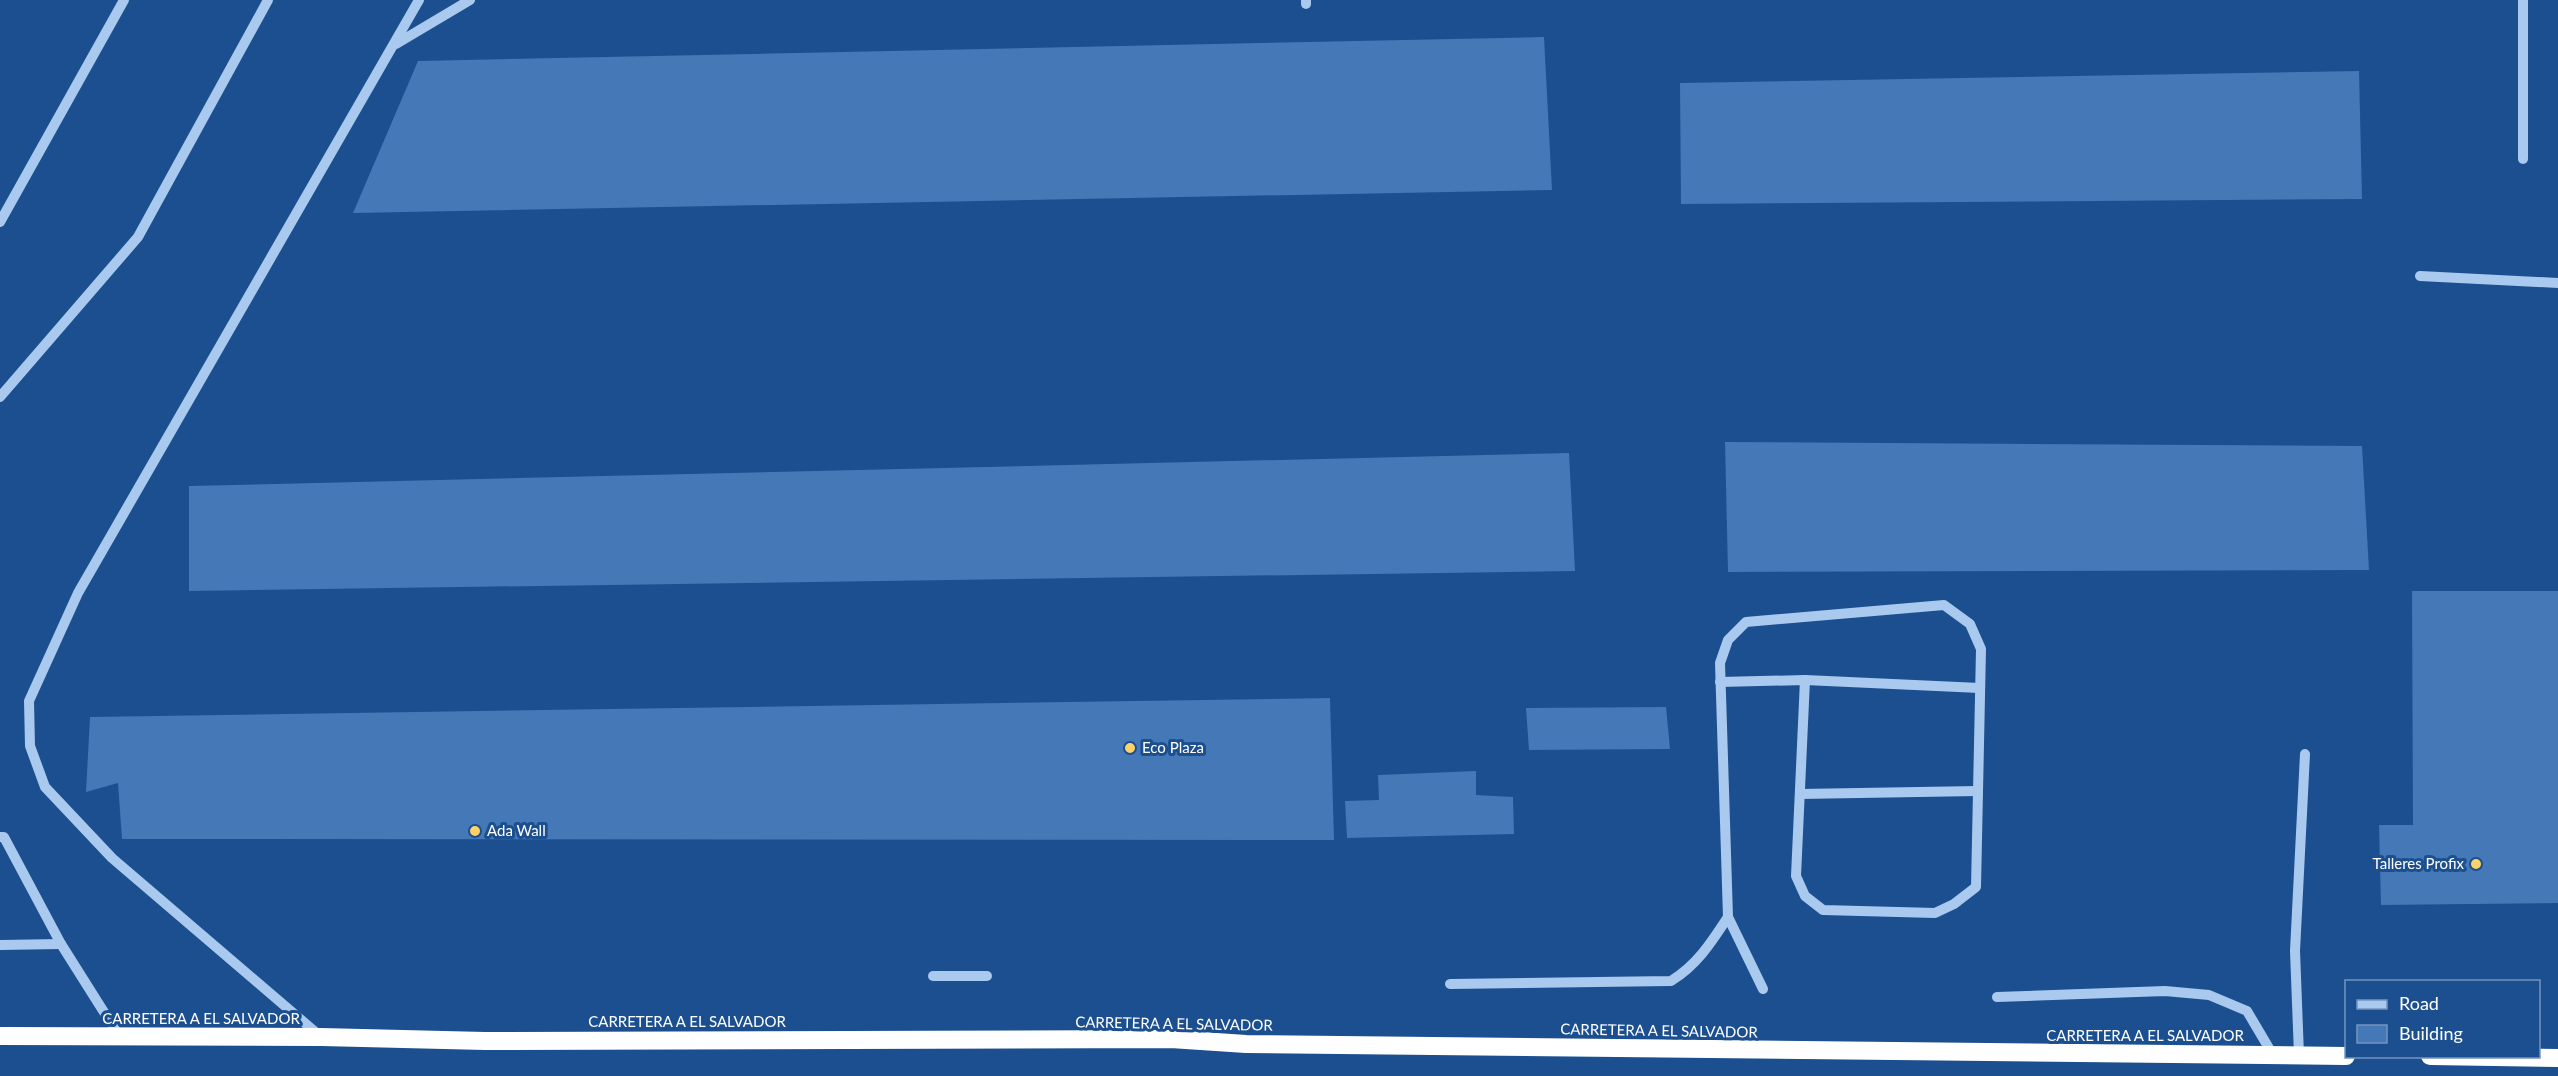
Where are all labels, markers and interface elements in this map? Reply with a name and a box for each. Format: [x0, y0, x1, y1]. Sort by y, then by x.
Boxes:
place label: Eco Plaza [1142, 738, 1204, 756]
marker: Eco Plaza [1123, 741, 1137, 755]
place label: Ada Wall [487, 821, 546, 839]
marker: Ada Wall [468, 824, 482, 838]
place label: Talleres Profix [2373, 854, 2465, 872]
marker: Talleres Profix [2469, 857, 2483, 871]
legend [2345, 980, 2540, 1058]
text: Road [2399, 992, 2439, 1014]
street label: CARRETERA A EL SALVADOR [102, 1009, 300, 1027]
street label: CARRETERA A EL SALVADOR [588, 1012, 786, 1030]
street label: CARRETERA A EL SALVADOR [1075, 1012, 1274, 1034]
street label: CARRETERA A EL SALVADOR [1560, 1019, 1759, 1041]
text: Building [2399, 1022, 2463, 1044]
street label: CARRETERA A EL SALVADOR [2046, 1026, 2244, 1044]

